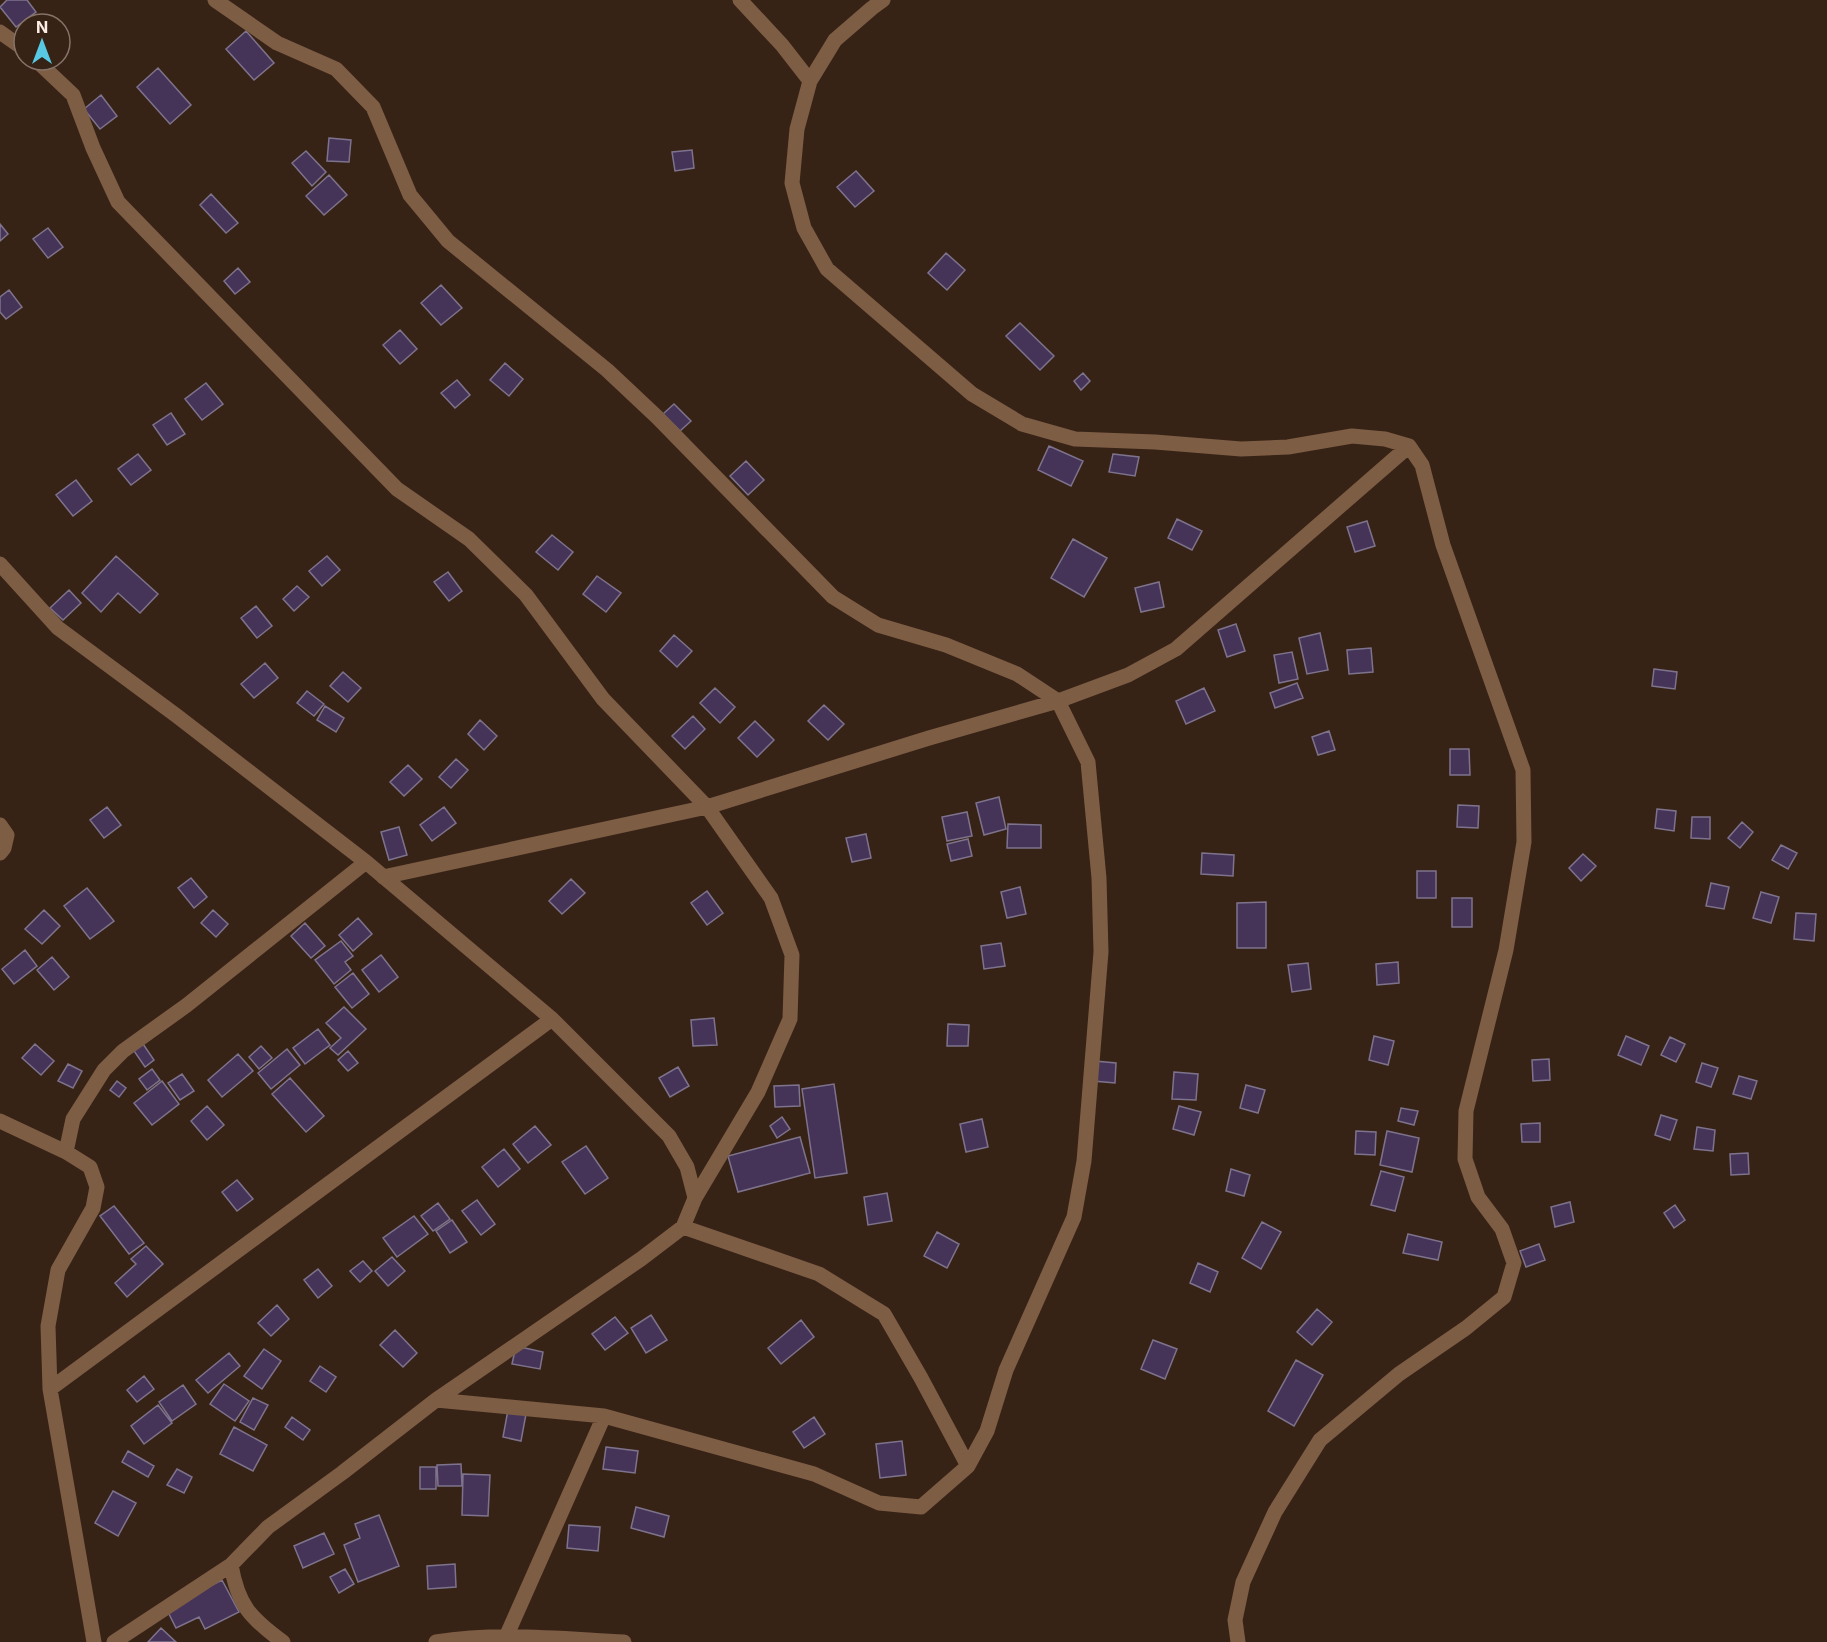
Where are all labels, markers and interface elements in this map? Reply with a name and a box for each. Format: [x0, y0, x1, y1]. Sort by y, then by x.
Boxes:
north arrow [12, 12, 72, 72]
text: N [36, 17, 48, 37]

